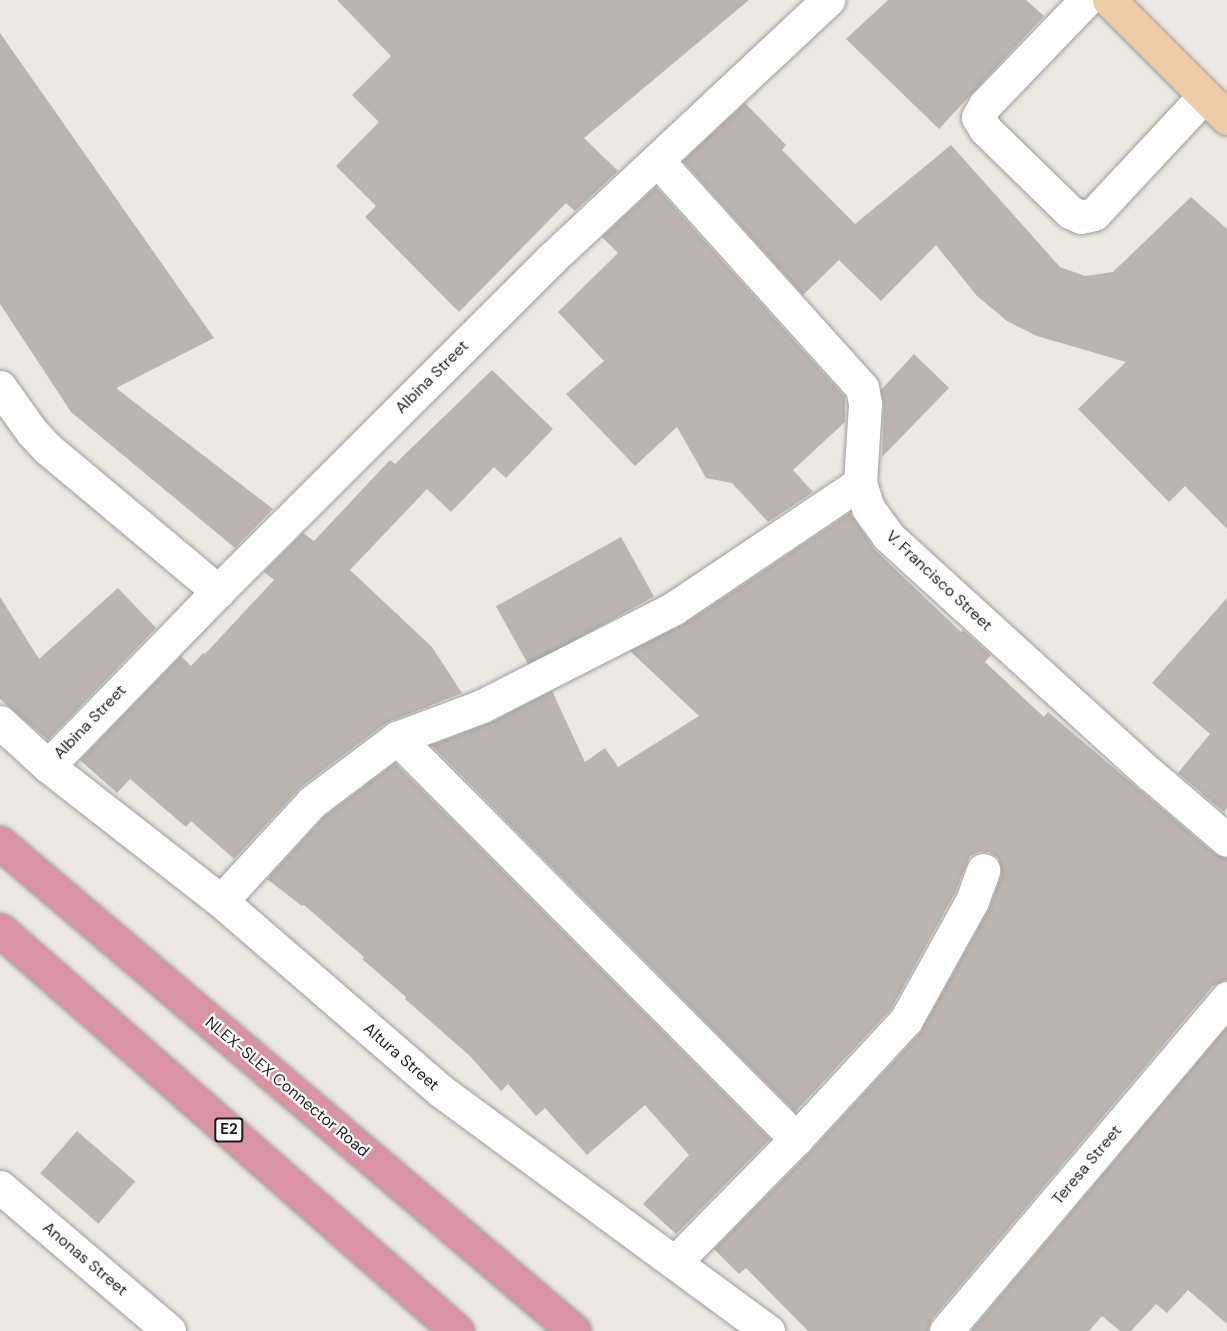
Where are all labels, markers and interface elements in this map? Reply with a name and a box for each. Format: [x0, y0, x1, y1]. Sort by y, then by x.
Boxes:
street label: Albina Street [391, 336, 473, 418]
street label: V. Francisco Street [882, 527, 996, 635]
street label: Albina Street [50, 681, 130, 763]
street label: NLEX-SLEX Connector Road [201, 1013, 373, 1161]
street label: Altura Street [359, 1019, 443, 1095]
road number: E2 [214, 1118, 244, 1142]
street label: Teresa Street [1048, 1121, 1126, 1209]
street label: Anonas Street [39, 1218, 131, 1300]

